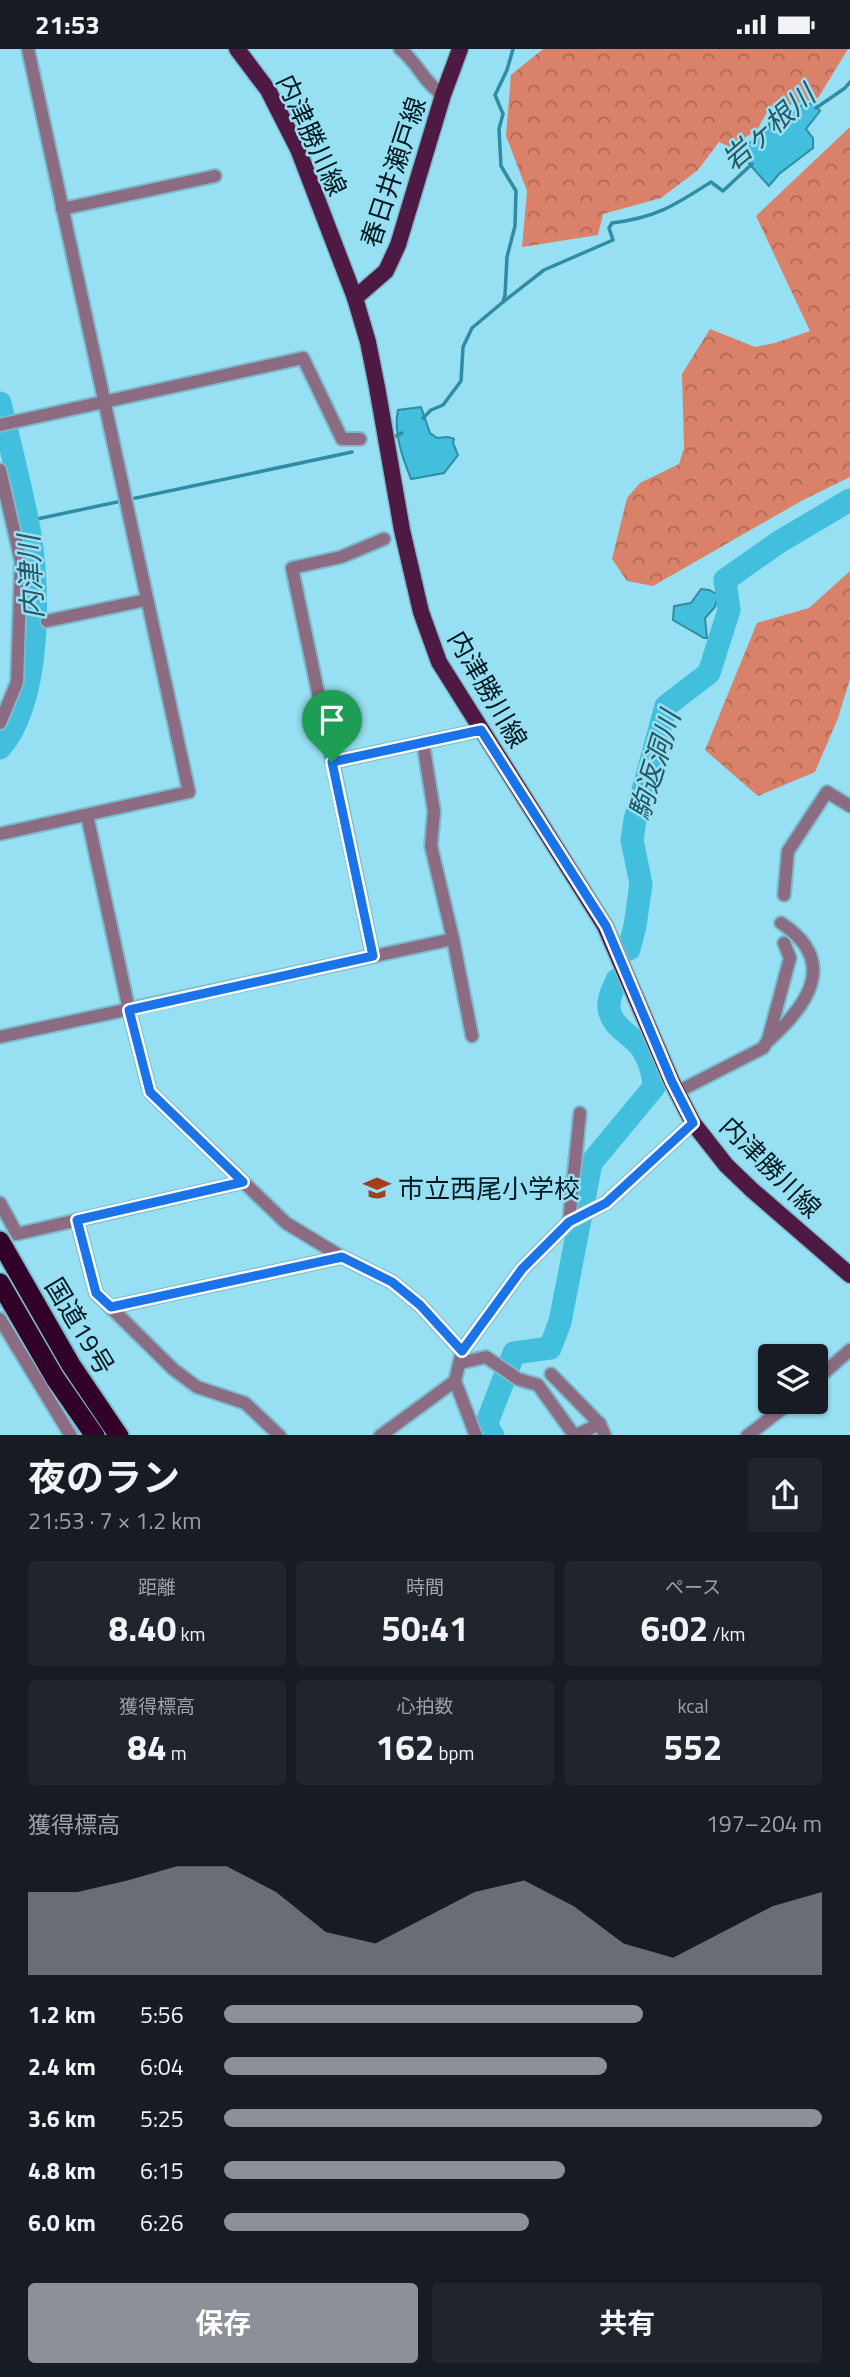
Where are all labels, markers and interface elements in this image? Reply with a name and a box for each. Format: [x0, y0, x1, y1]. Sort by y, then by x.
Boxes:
text: 21:53 [35, 5, 100, 44]
street label: 内津勝川線 [267, 68, 357, 202]
water label: 岩ヶ根川 [712, 72, 827, 180]
street label: 春日井瀬戸線 [350, 92, 436, 252]
water label: 内津川 [6, 531, 54, 620]
street label: 内津勝川線 [439, 623, 537, 755]
pin [302, 690, 362, 762]
icon: arrive [313, 701, 351, 739]
water label: 駒返洞川 [617, 702, 692, 825]
street label: 内津勝川線 [711, 1107, 831, 1227]
place label: 市立西尾小学校 [398, 1169, 580, 1208]
school or university icon: 市立西尾小学校 [362, 1173, 392, 1203]
street label: 国道19号 [36, 1270, 124, 1382]
map controls [758, 1344, 828, 1414]
button: layers [758, 1344, 828, 1414]
text: 夜のラン [28, 1448, 180, 1506]
button: share [748, 1458, 822, 1532]
text: 21:53 · 7 × 1.2 km [28, 1503, 202, 1538]
text: 距離 [138, 1572, 176, 1601]
text: 時間 [406, 1572, 444, 1601]
text: ペース [665, 1572, 721, 1601]
text: 8.40 [109, 1601, 176, 1655]
text: 50:41 [381, 1601, 469, 1655]
text: 6:02 [641, 1601, 708, 1655]
text: km [176, 1619, 205, 1648]
text: /km [708, 1619, 745, 1648]
text: 獲得標高 [119, 1691, 195, 1720]
text: 心拍数 [396, 1691, 454, 1720]
text: kcal [677, 1691, 709, 1720]
text: 84 [127, 1720, 167, 1774]
text: 162 [376, 1720, 434, 1774]
text: 552 [664, 1720, 722, 1774]
text: m [167, 1738, 187, 1767]
text: bpm [434, 1738, 474, 1767]
text: 197–204 m [706, 1806, 822, 1841]
text: 獲得標高 [28, 1807, 120, 1842]
text: 1.2 km [28, 1997, 96, 2032]
text: 5:56 [140, 1997, 184, 2032]
text: 2.4 km [28, 2049, 96, 2084]
text: 6:04 [140, 2049, 184, 2084]
text: 3.6 km [28, 2101, 96, 2136]
text: 5:25 [140, 2101, 184, 2136]
text: 4.8 km [28, 2153, 96, 2188]
text: 6:15 [140, 2153, 184, 2188]
text: 6.0 km [28, 2205, 96, 2240]
text: 6:26 [140, 2205, 184, 2240]
button: 保存 [28, 2283, 418, 2363]
button: 共有 [432, 2283, 822, 2363]

